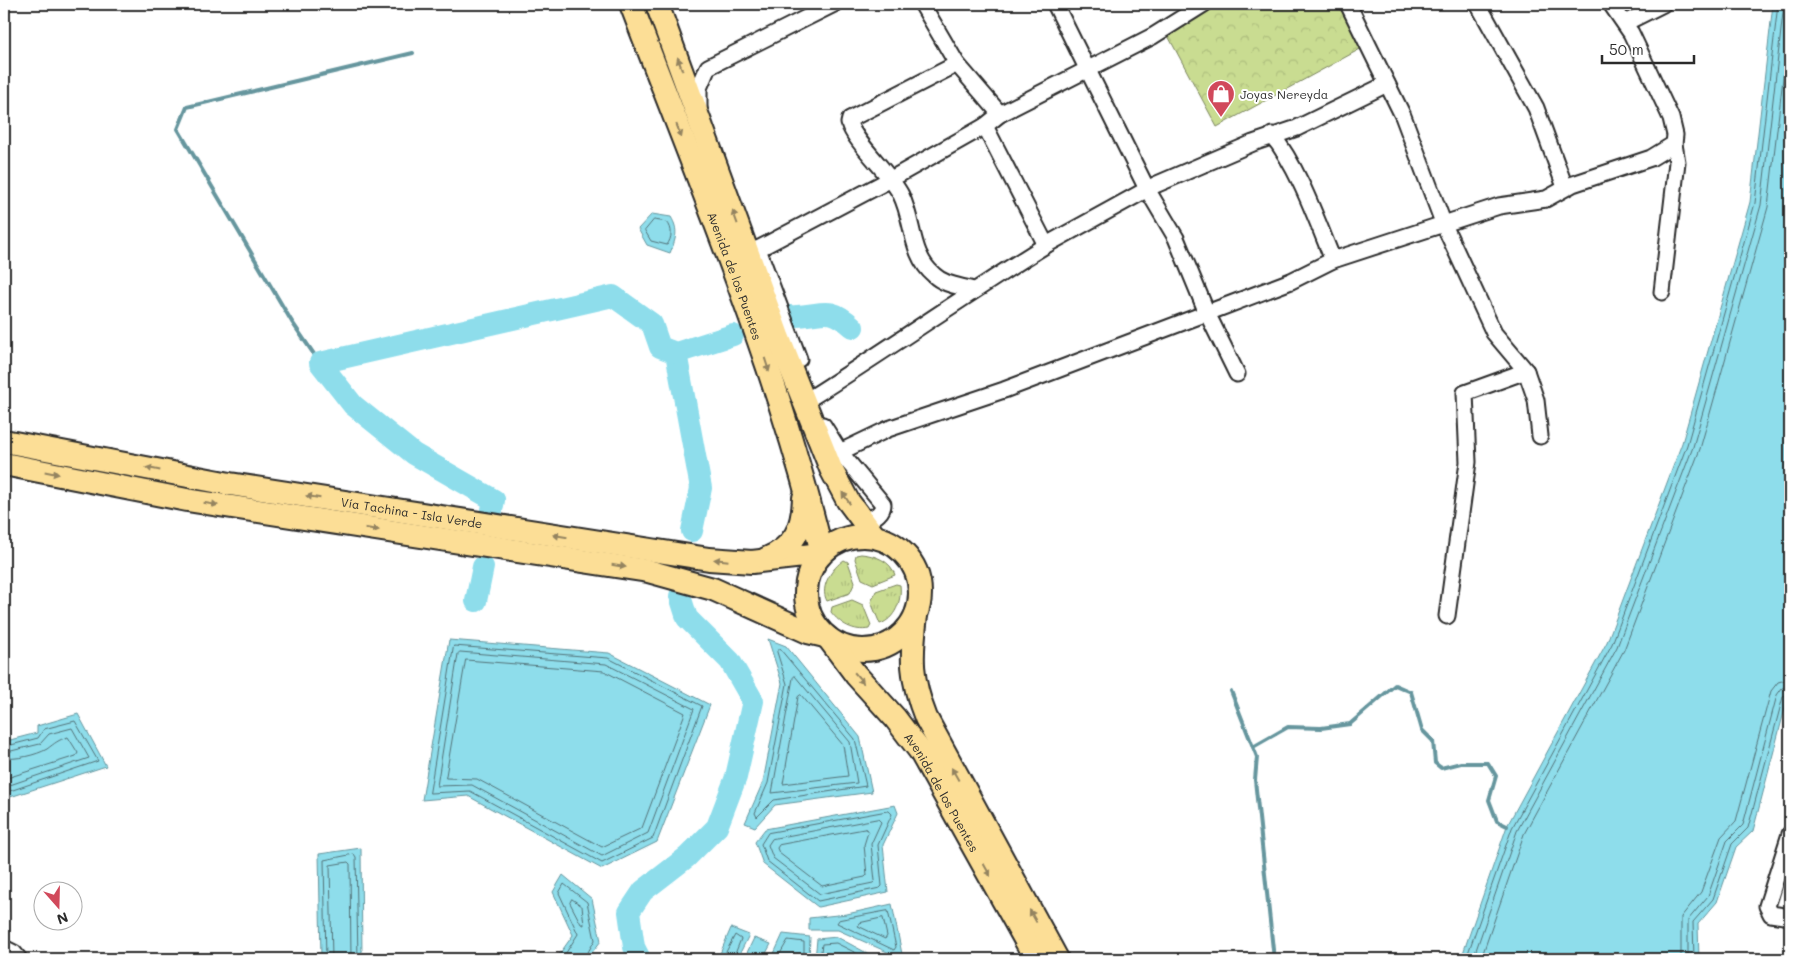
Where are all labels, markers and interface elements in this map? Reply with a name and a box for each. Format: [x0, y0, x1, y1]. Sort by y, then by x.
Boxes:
scale bar [1602, 32, 1694, 64]
text: 50 m [1609, 39, 1644, 59]
one-way arrow [676, 56, 684, 71]
shop icon: Joyas Nereyda [1206, 79, 1236, 118]
place label: Joyas Nereyda [1240, 86, 1328, 102]
one-way arrow [676, 124, 684, 138]
street label: Avenida de los Puentes [704, 209, 766, 342]
one-way arrow [731, 209, 739, 224]
one-way arrow [764, 358, 771, 373]
one-way arrow [145, 465, 161, 473]
one-way arrow [44, 470, 60, 478]
one-way arrow [841, 491, 851, 504]
one-way arrow [305, 493, 321, 501]
street label: Vía Tachina - Isla Verde [340, 493, 484, 531]
one-way arrow [203, 500, 219, 508]
one-way arrow [364, 525, 380, 533]
one-way arrow [552, 532, 568, 540]
one-way arrow [712, 556, 728, 564]
one-way arrow [611, 563, 627, 571]
one-way arrow [853, 671, 864, 684]
street label: Avenida de los Puentes [901, 729, 983, 855]
one-way arrow [951, 767, 959, 781]
one-way arrow [983, 863, 991, 878]
north arrow [32, 880, 82, 930]
text: N [54, 908, 71, 929]
one-way arrow [1029, 909, 1037, 924]

